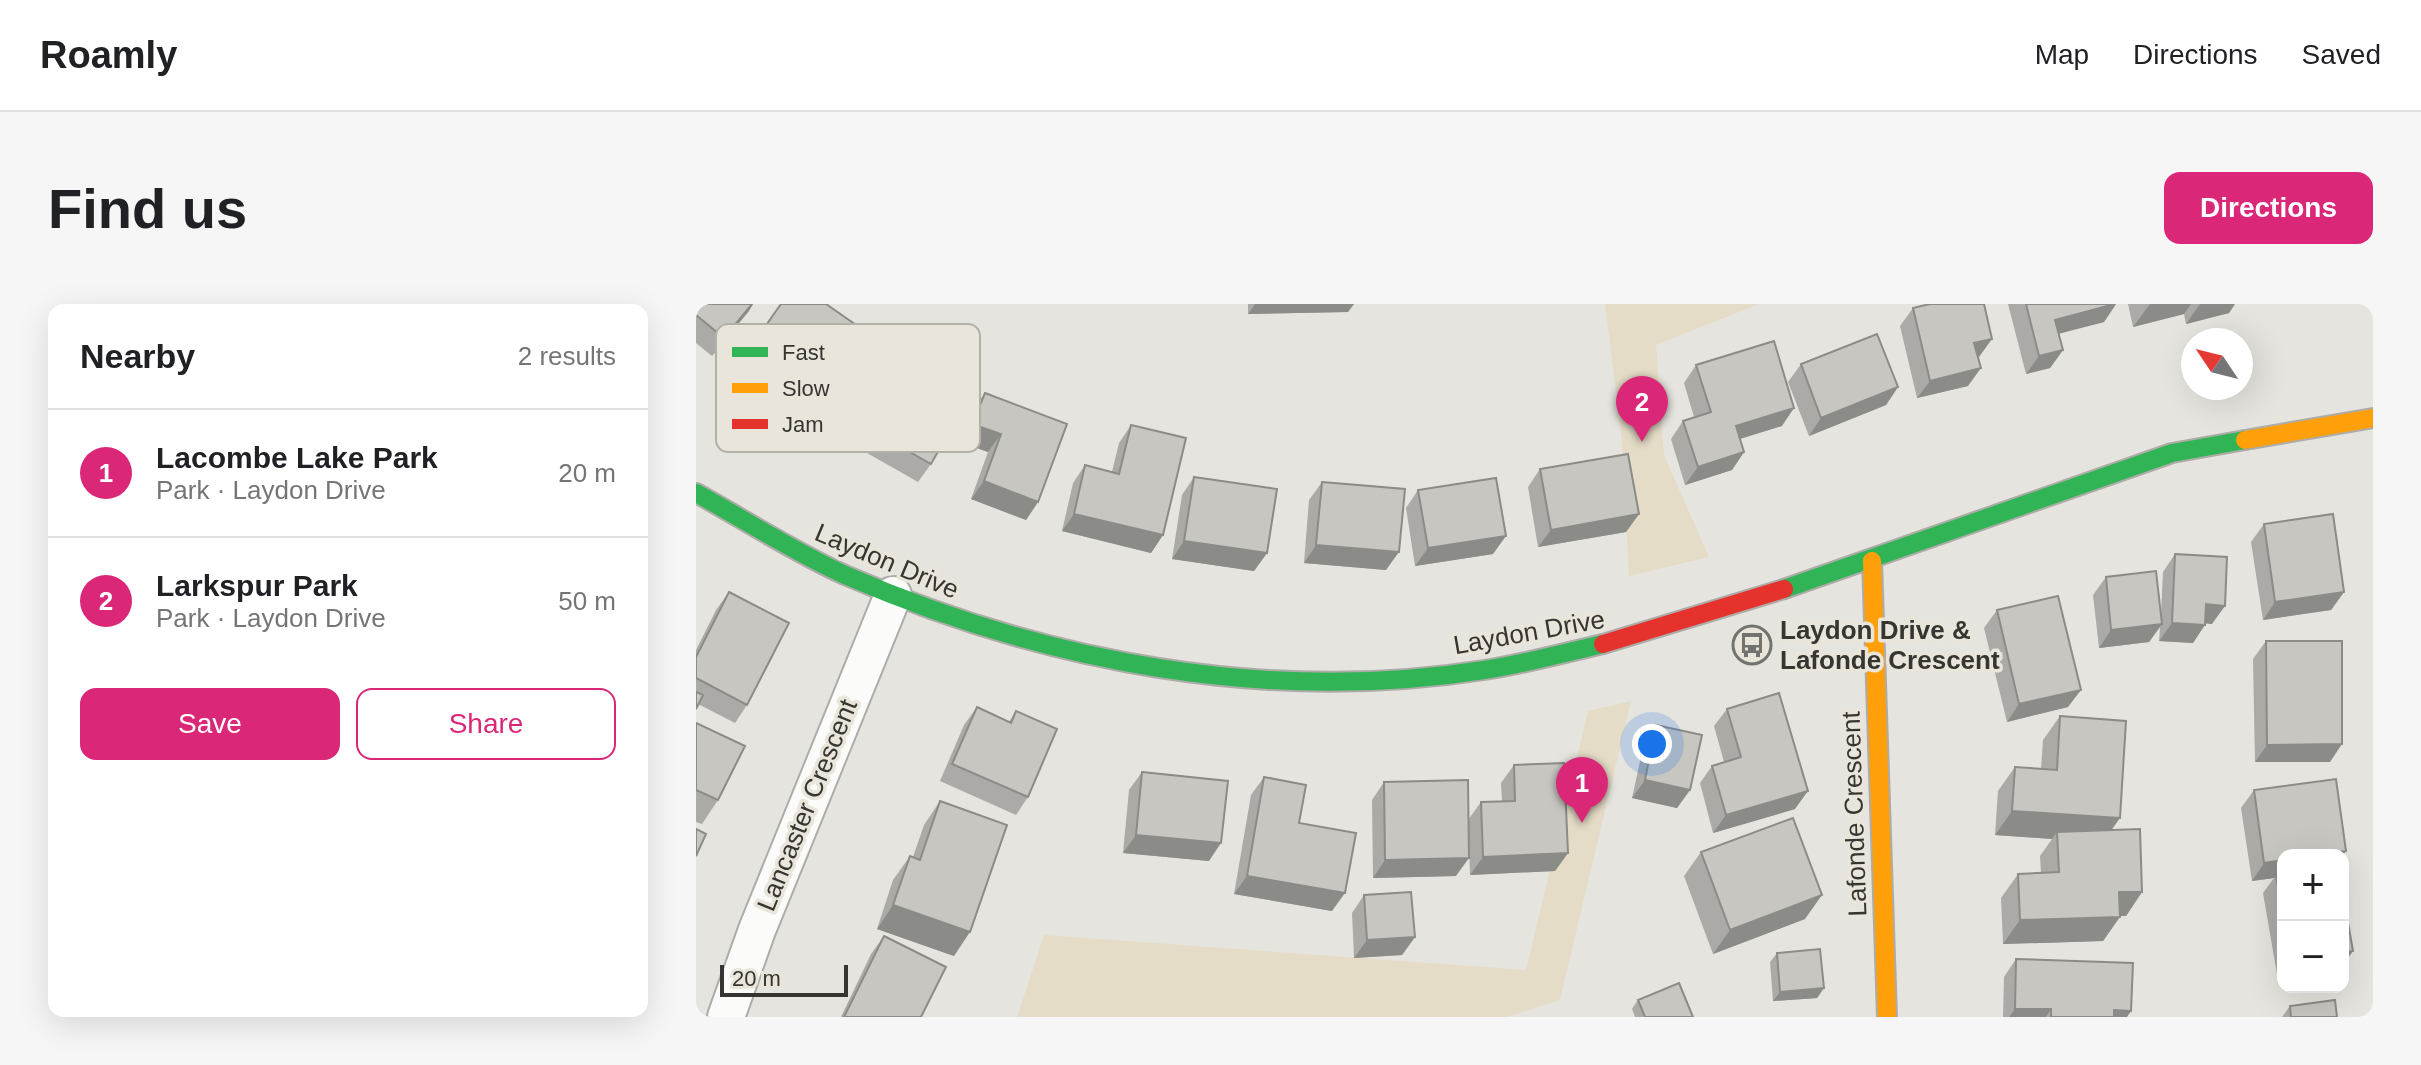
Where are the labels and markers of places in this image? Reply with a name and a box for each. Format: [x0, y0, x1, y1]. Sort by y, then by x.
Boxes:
pin: 2 [1616, 376, 1668, 442]
place label: Laydon Drive & Lafonde Crescent [1780, 615, 2000, 675]
bus stop icon: Laydon Drive & Lafonde Crescent [1731, 624, 1773, 666]
pin: 1 [1556, 757, 1608, 823]

